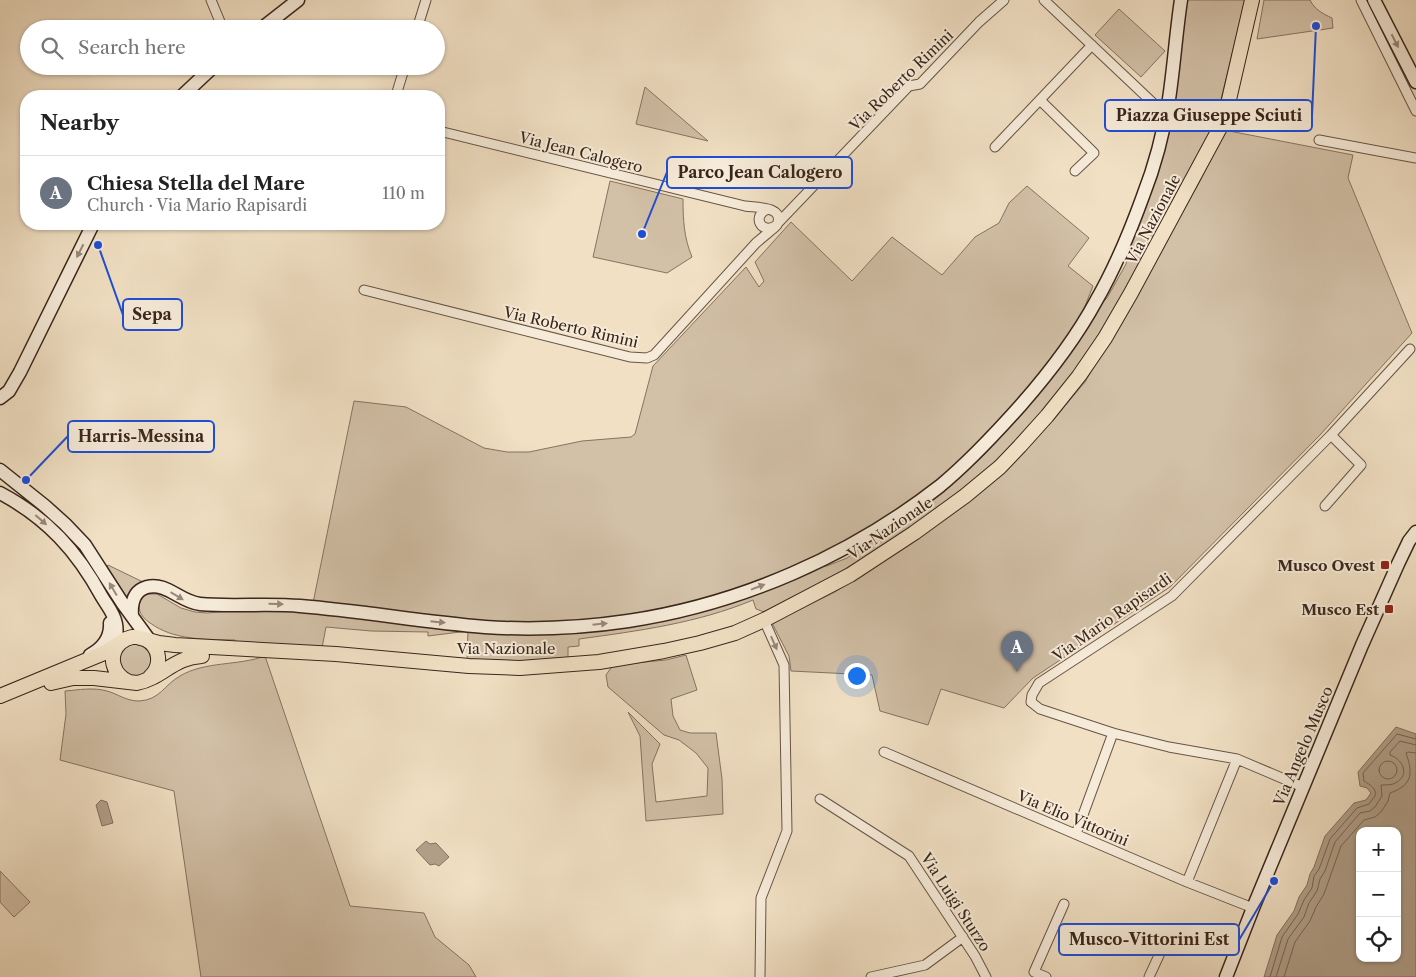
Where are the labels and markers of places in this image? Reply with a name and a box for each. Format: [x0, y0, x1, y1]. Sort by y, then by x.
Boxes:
callout: Piazza Giuseppe Sciuti [1105, 100, 1312, 131]
callout: Parco Jean Calogero [667, 157, 852, 188]
callout: Sepa [123, 299, 182, 330]
callout: Harris-Messina [68, 421, 214, 452]
place label: Musco Ovest [1277, 556, 1375, 575]
marker: Musco Ovest [1379, 559, 1391, 571]
place label: Musco Est [1301, 600, 1379, 619]
marker: Musco Est [1383, 603, 1395, 615]
pin: A [1001, 631, 1033, 672]
callout: Musco-Vittorini Est [1059, 924, 1239, 955]

